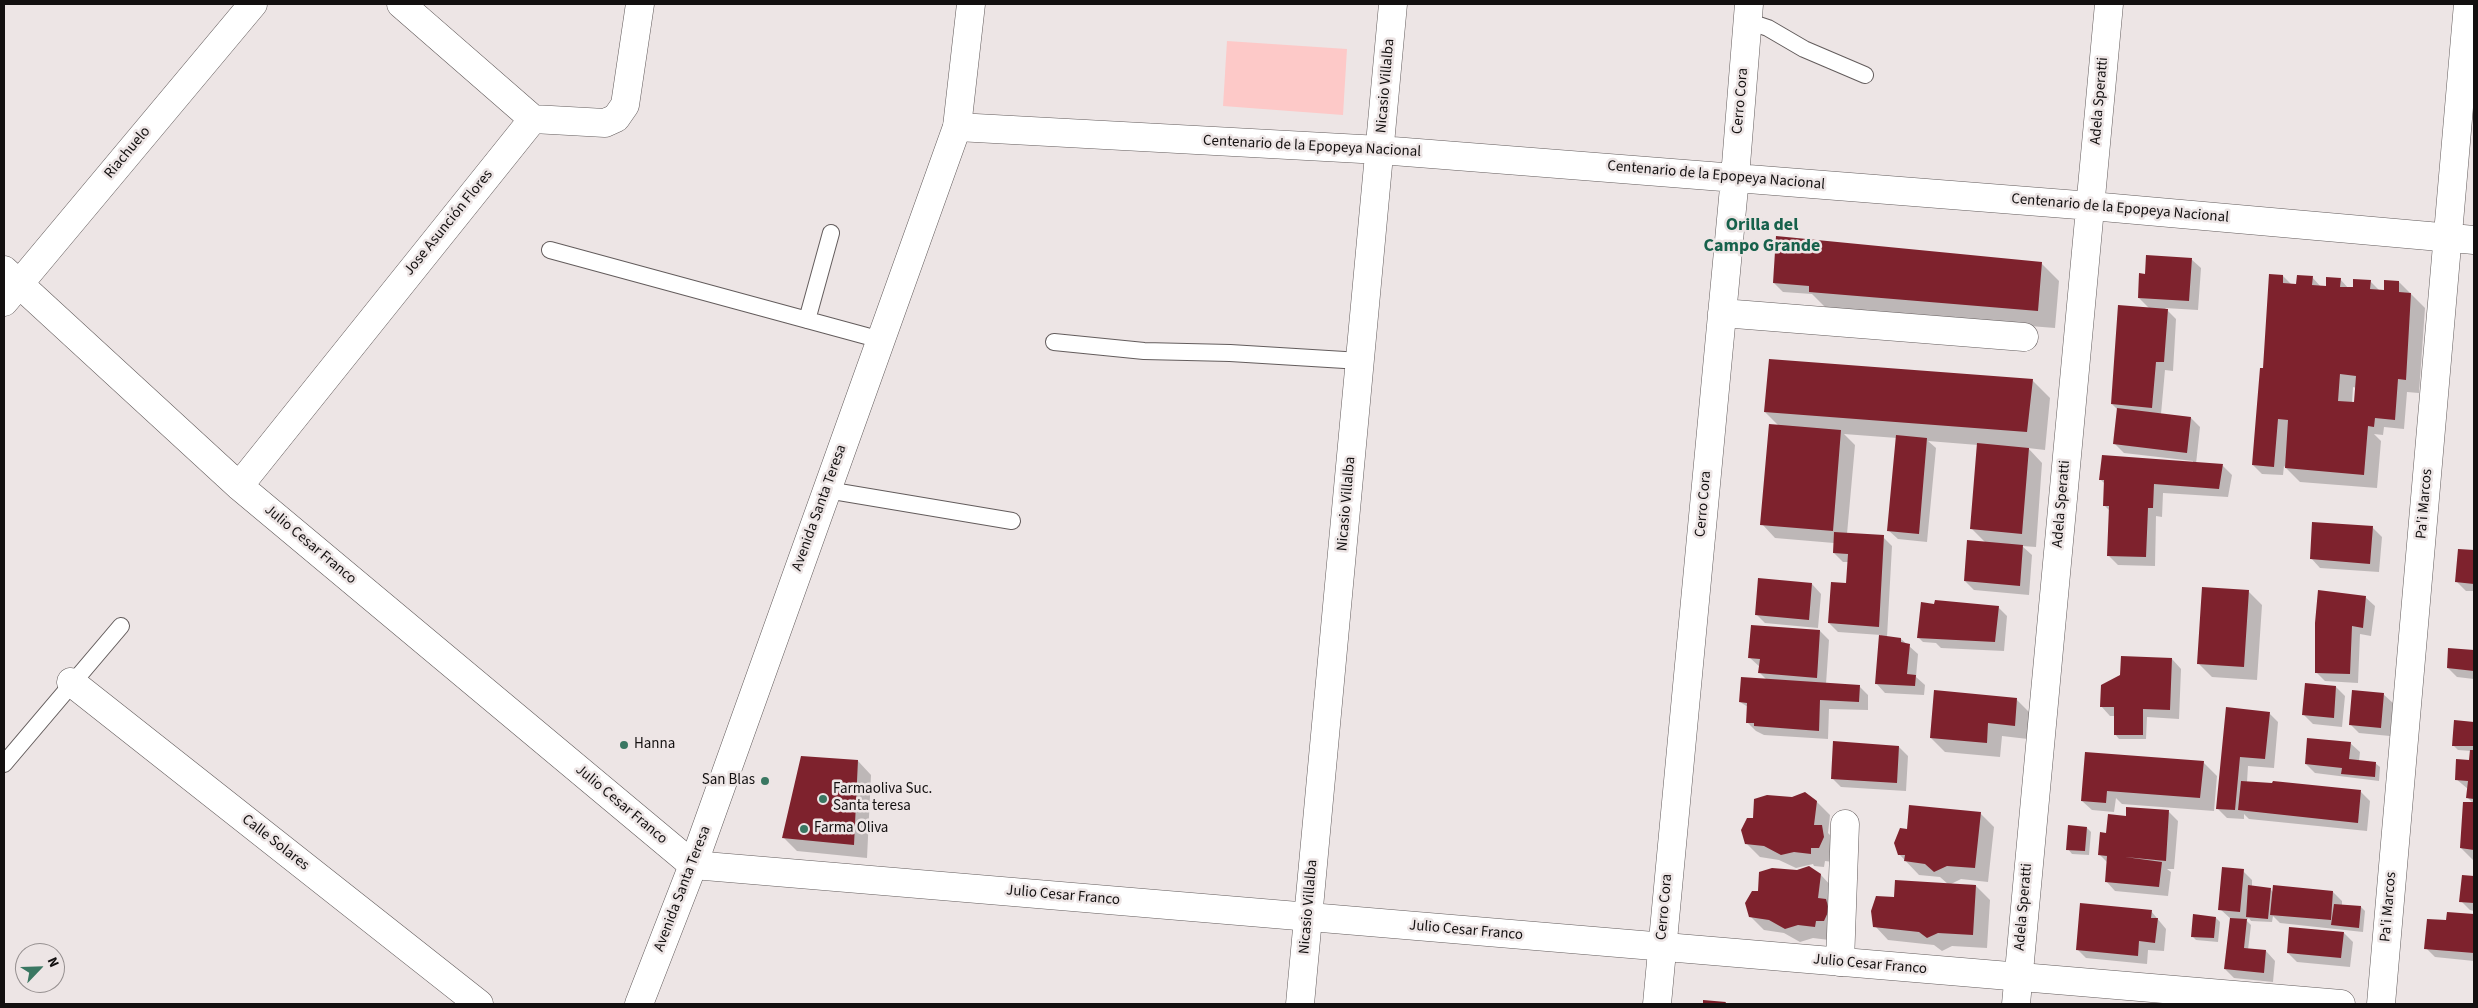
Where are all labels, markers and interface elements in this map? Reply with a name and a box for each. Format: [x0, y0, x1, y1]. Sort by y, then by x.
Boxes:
street label: Nicasio Villalba [1373, 38, 1399, 134]
street label: Adela Speratti [2087, 56, 2113, 146]
street label: Cerro Cora [1729, 67, 1753, 135]
street label: Riachuelo [101, 123, 155, 183]
street label: Centenario de la Epopeya Nacional [1202, 132, 1422, 162]
street label: Centenario de la Epopeya Nacional [1606, 158, 1826, 194]
street label: Jose Asunción Flores [401, 166, 497, 280]
street label: Centenario de la Epopeya Nacional [2010, 191, 2230, 227]
district label: Orilla del Campo Grande [1704, 215, 1820, 258]
street label: Avenida Santa Teresa [789, 442, 851, 574]
street label: Nicasio Villalba [1334, 456, 1360, 552]
street label: Adela Speratti [2049, 459, 2075, 549]
street label: Pa'i Marcos [2413, 468, 2437, 540]
street label: Cerro Cora [1692, 470, 1716, 538]
street label: Julio Cesar Franco [260, 501, 360, 589]
place label: Hanna [634, 736, 675, 754]
marker: Hanna [618, 739, 630, 751]
street label: Julio Cesar Franco [571, 761, 671, 849]
place label: San Blas [702, 772, 755, 790]
marker: San Blas [759, 775, 771, 787]
place label: Farmaoliva Suc. Santa teresa [833, 781, 932, 816]
marker: Farmaoliva Suc. Santa teresa [817, 793, 829, 805]
street label: Calle Solares [238, 811, 312, 875]
place label: Farma Oliva [814, 820, 888, 838]
marker: Farma Oliva [798, 823, 810, 835]
street label: Avenida Santa Teresa [651, 824, 715, 954]
street label: Nicasio Villalba [1296, 859, 1322, 955]
street label: Adela Speratti [2011, 862, 2037, 952]
street label: Pa'i Marcos [2377, 871, 2401, 943]
street label: Cerro Cora [1653, 873, 1677, 941]
street label: Julio Cesar Franco [1005, 882, 1121, 910]
street label: Julio Cesar Franco [1408, 917, 1524, 945]
north arrow [15, 943, 65, 993]
street label: Julio Cesar Franco [1812, 951, 1928, 979]
text: N [42, 954, 64, 971]

